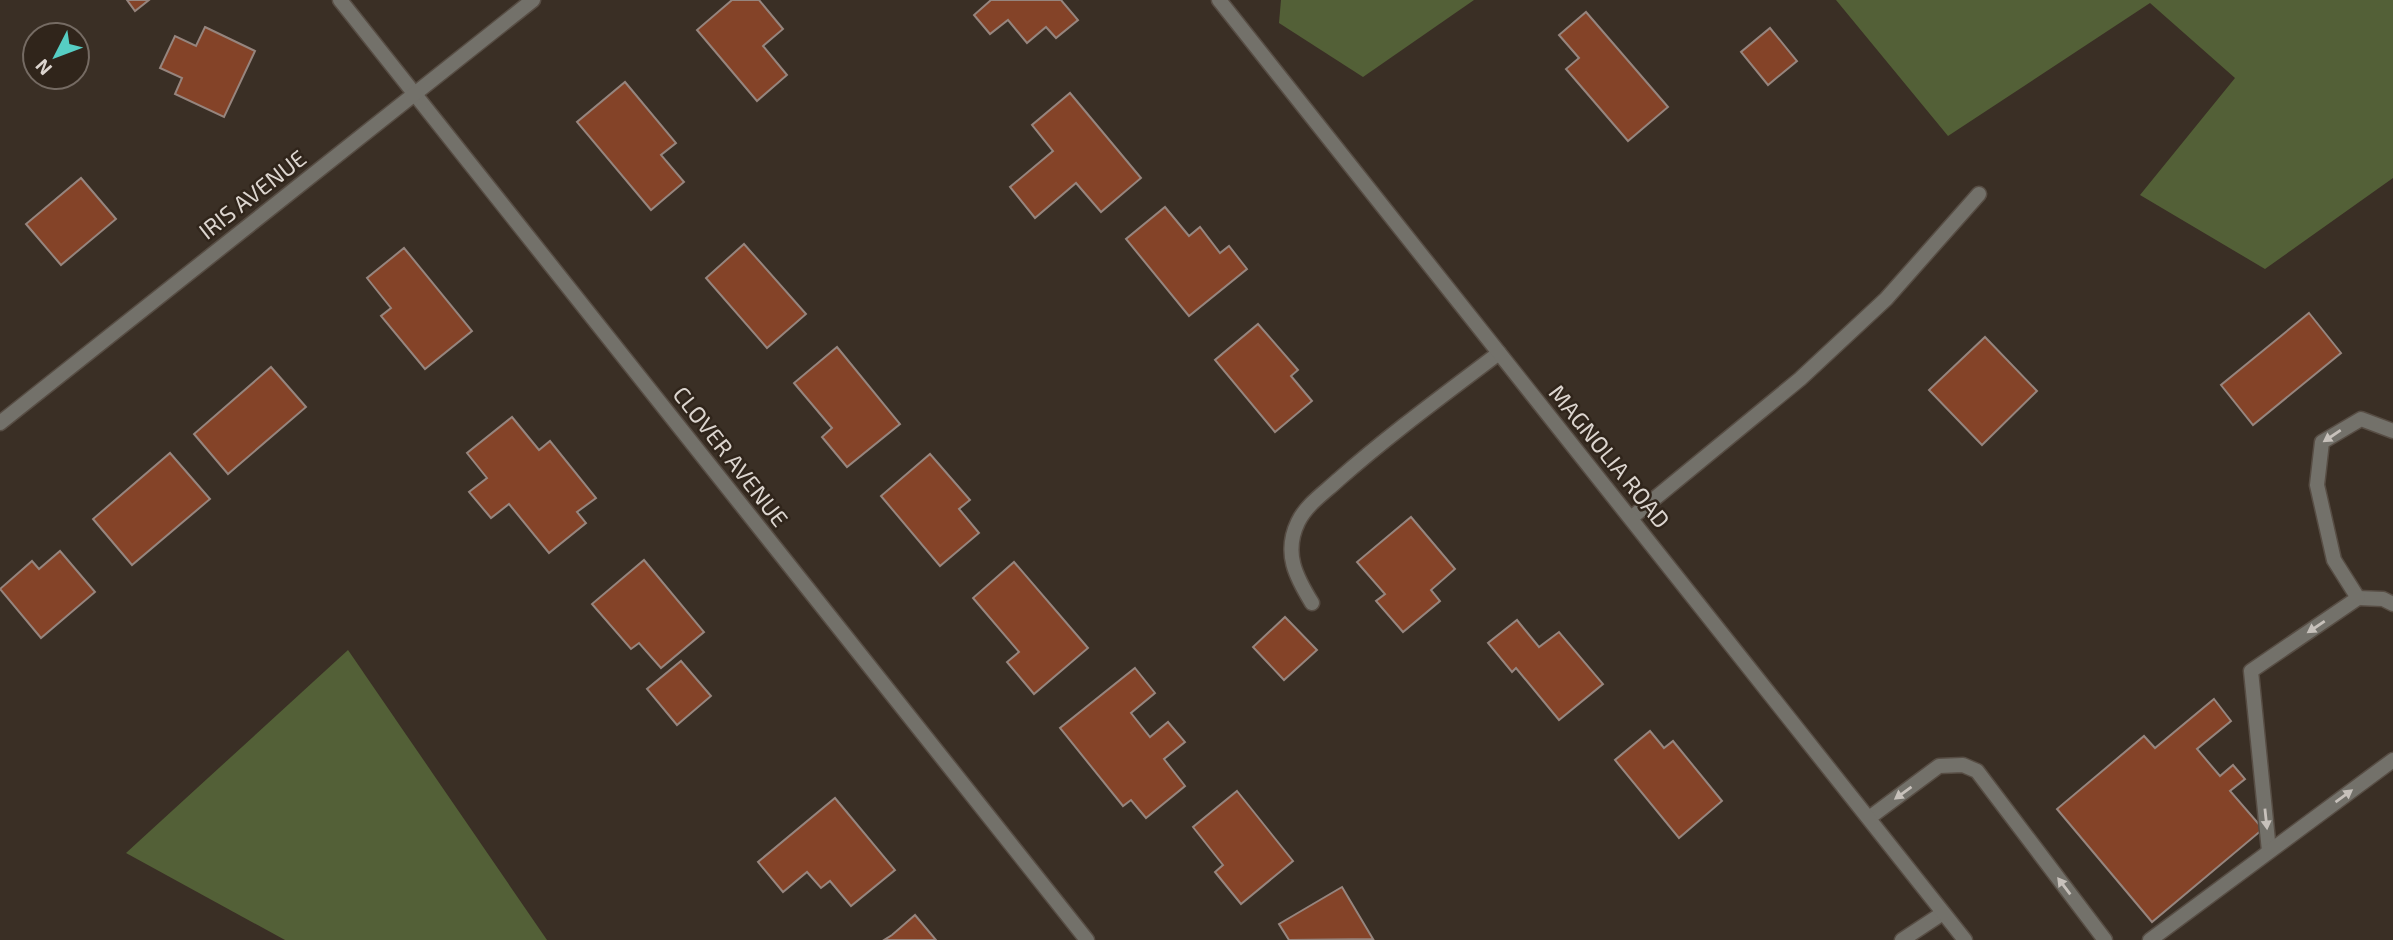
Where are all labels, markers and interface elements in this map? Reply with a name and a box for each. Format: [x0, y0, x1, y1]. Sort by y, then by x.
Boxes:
north arrow [21, 21, 91, 91]
text: N [30, 55, 56, 81]
street label: IRIS AVENUE [193, 143, 311, 245]
street label: MAGNOLIA ROAD [1544, 379, 1676, 533]
street label: CLOVER AVENUE [668, 380, 794, 532]
one-way arrow [2323, 429, 2341, 443]
one-way arrow [2307, 620, 2325, 634]
one-way arrow [1894, 785, 1912, 799]
one-way arrow [2334, 789, 2353, 803]
one-way arrow [2260, 808, 2271, 830]
one-way arrow [2056, 877, 2071, 895]

